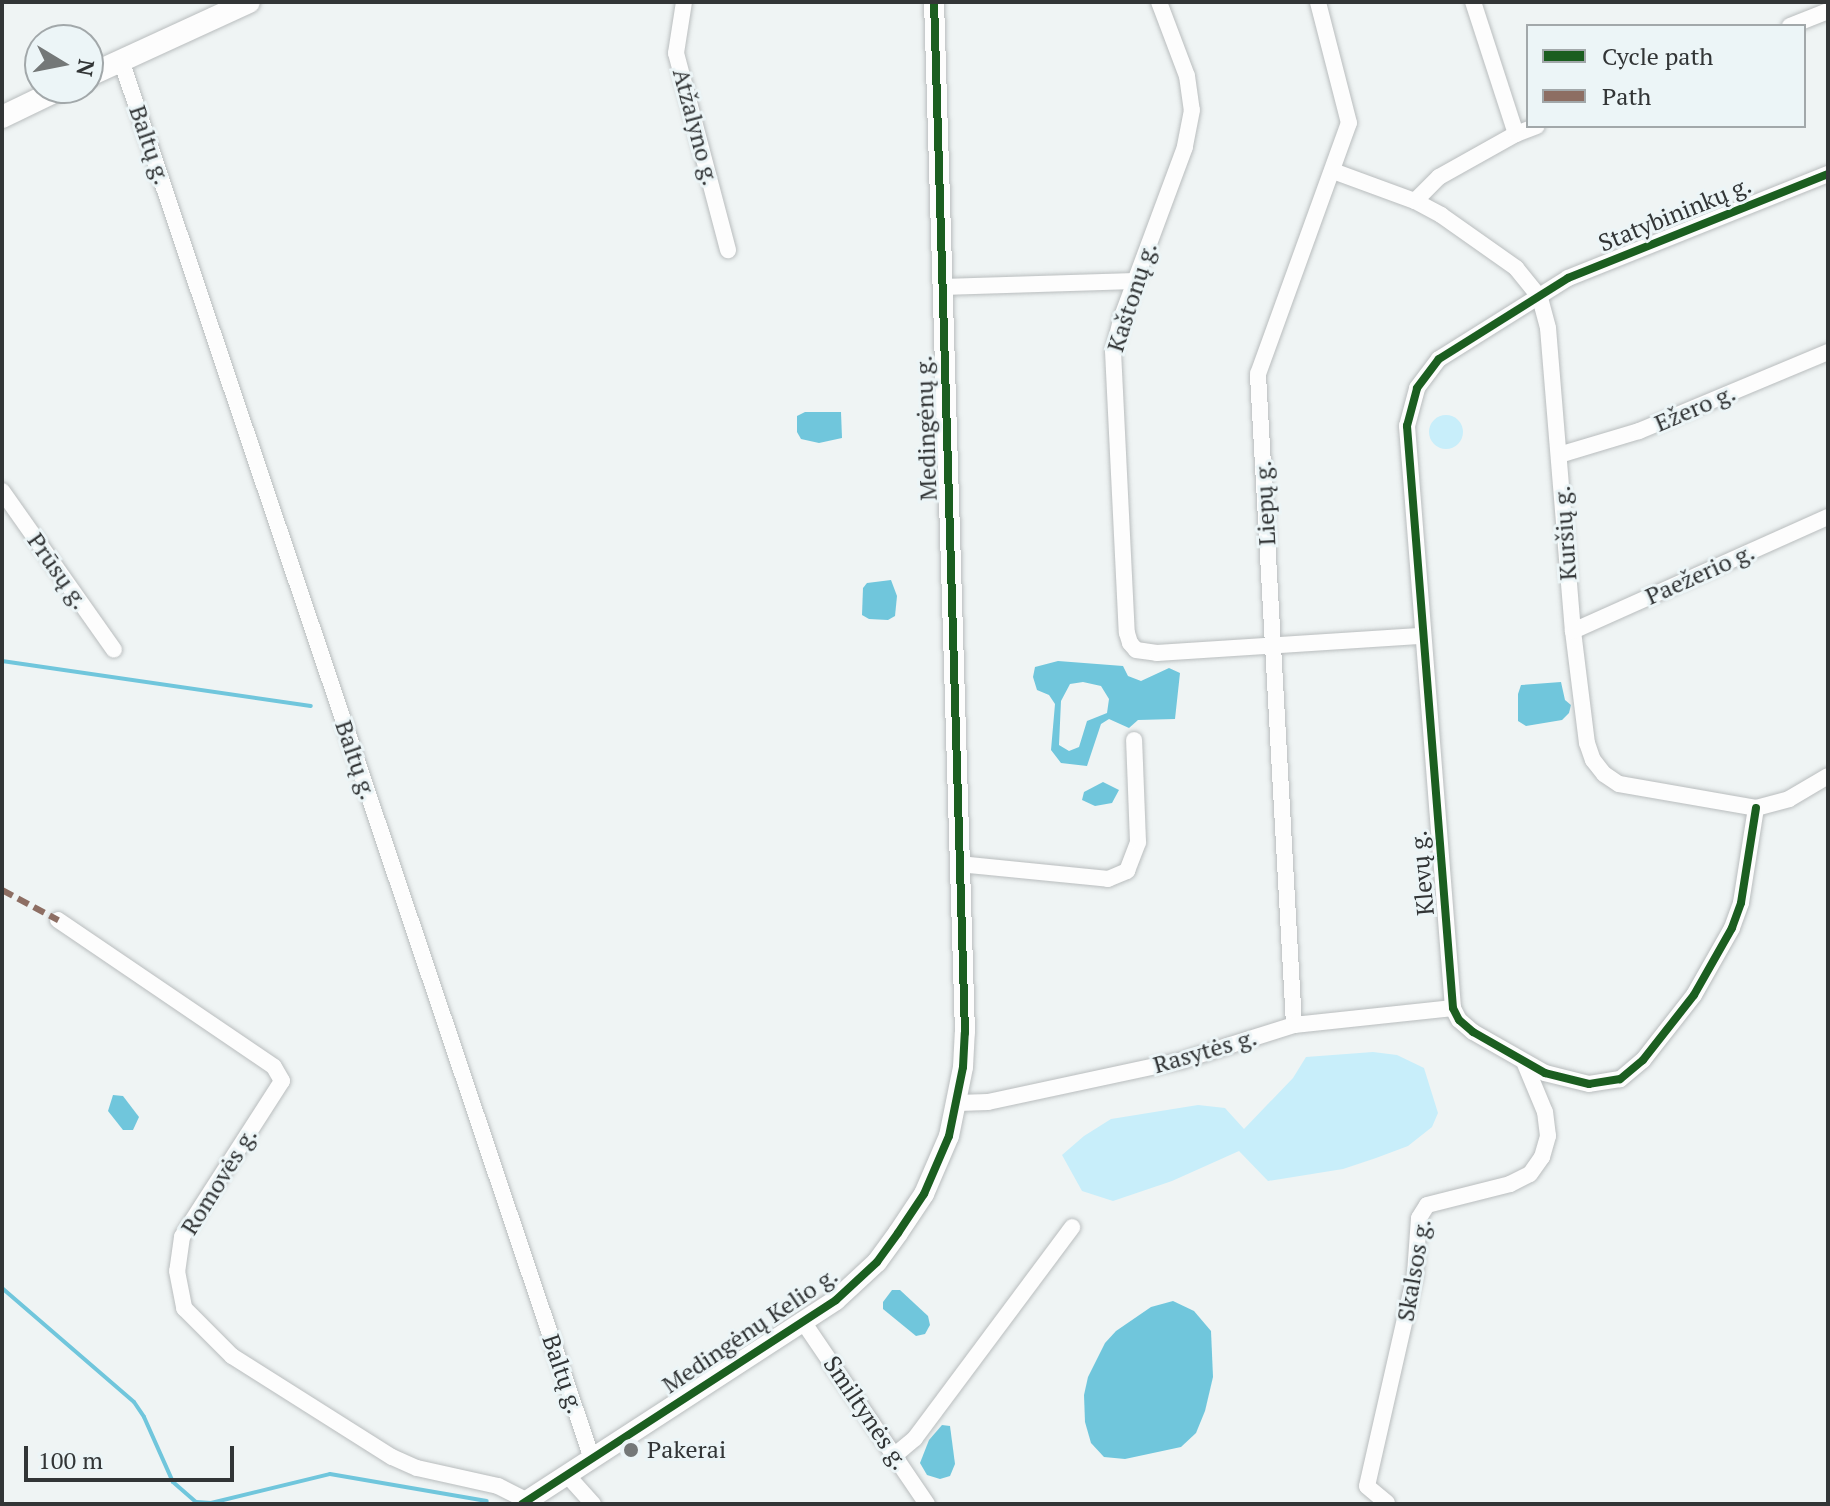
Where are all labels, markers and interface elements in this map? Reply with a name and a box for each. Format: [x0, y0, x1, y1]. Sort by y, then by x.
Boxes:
north arrow [24, 24, 104, 104]
legend [1526, 24, 1806, 128]
text: Cycle path [1602, 40, 1713, 72]
text: N [70, 57, 102, 79]
street label: Atžalyno g. [667, 65, 725, 189]
text: Path [1602, 80, 1651, 112]
street label: Baltų g. [123, 102, 177, 188]
street label: Statybininkų g. [1594, 170, 1756, 258]
street label: Kaštonų g. [1101, 239, 1163, 355]
street label: Medingėnų g. [909, 355, 943, 501]
street label: Ežero g. [1650, 378, 1740, 438]
street label: Liepų g. [1248, 460, 1282, 546]
street label: Kuršių g. [1547, 485, 1583, 581]
street label: Prūsų g. [21, 527, 95, 615]
street label: Paežerio g. [1641, 537, 1759, 611]
street label: Baltų g. [329, 717, 383, 803]
street label: Klevų g. [1404, 829, 1440, 917]
street label: Rasytės g. [1150, 1022, 1260, 1080]
street label: Romovės g. [175, 1122, 263, 1240]
street label: Skalsos g. [1391, 1216, 1437, 1324]
street label: Medingėnų Kelio g. [657, 1261, 843, 1399]
street label: Baltų g. [536, 1331, 590, 1417]
street label: Smiltynės g. [817, 1351, 915, 1475]
scale bar [28, 1430, 238, 1480]
place label: Pakerai [647, 1436, 726, 1464]
marker: Pakerai [622, 1441, 640, 1459]
text: 100 m [38, 1444, 103, 1476]

